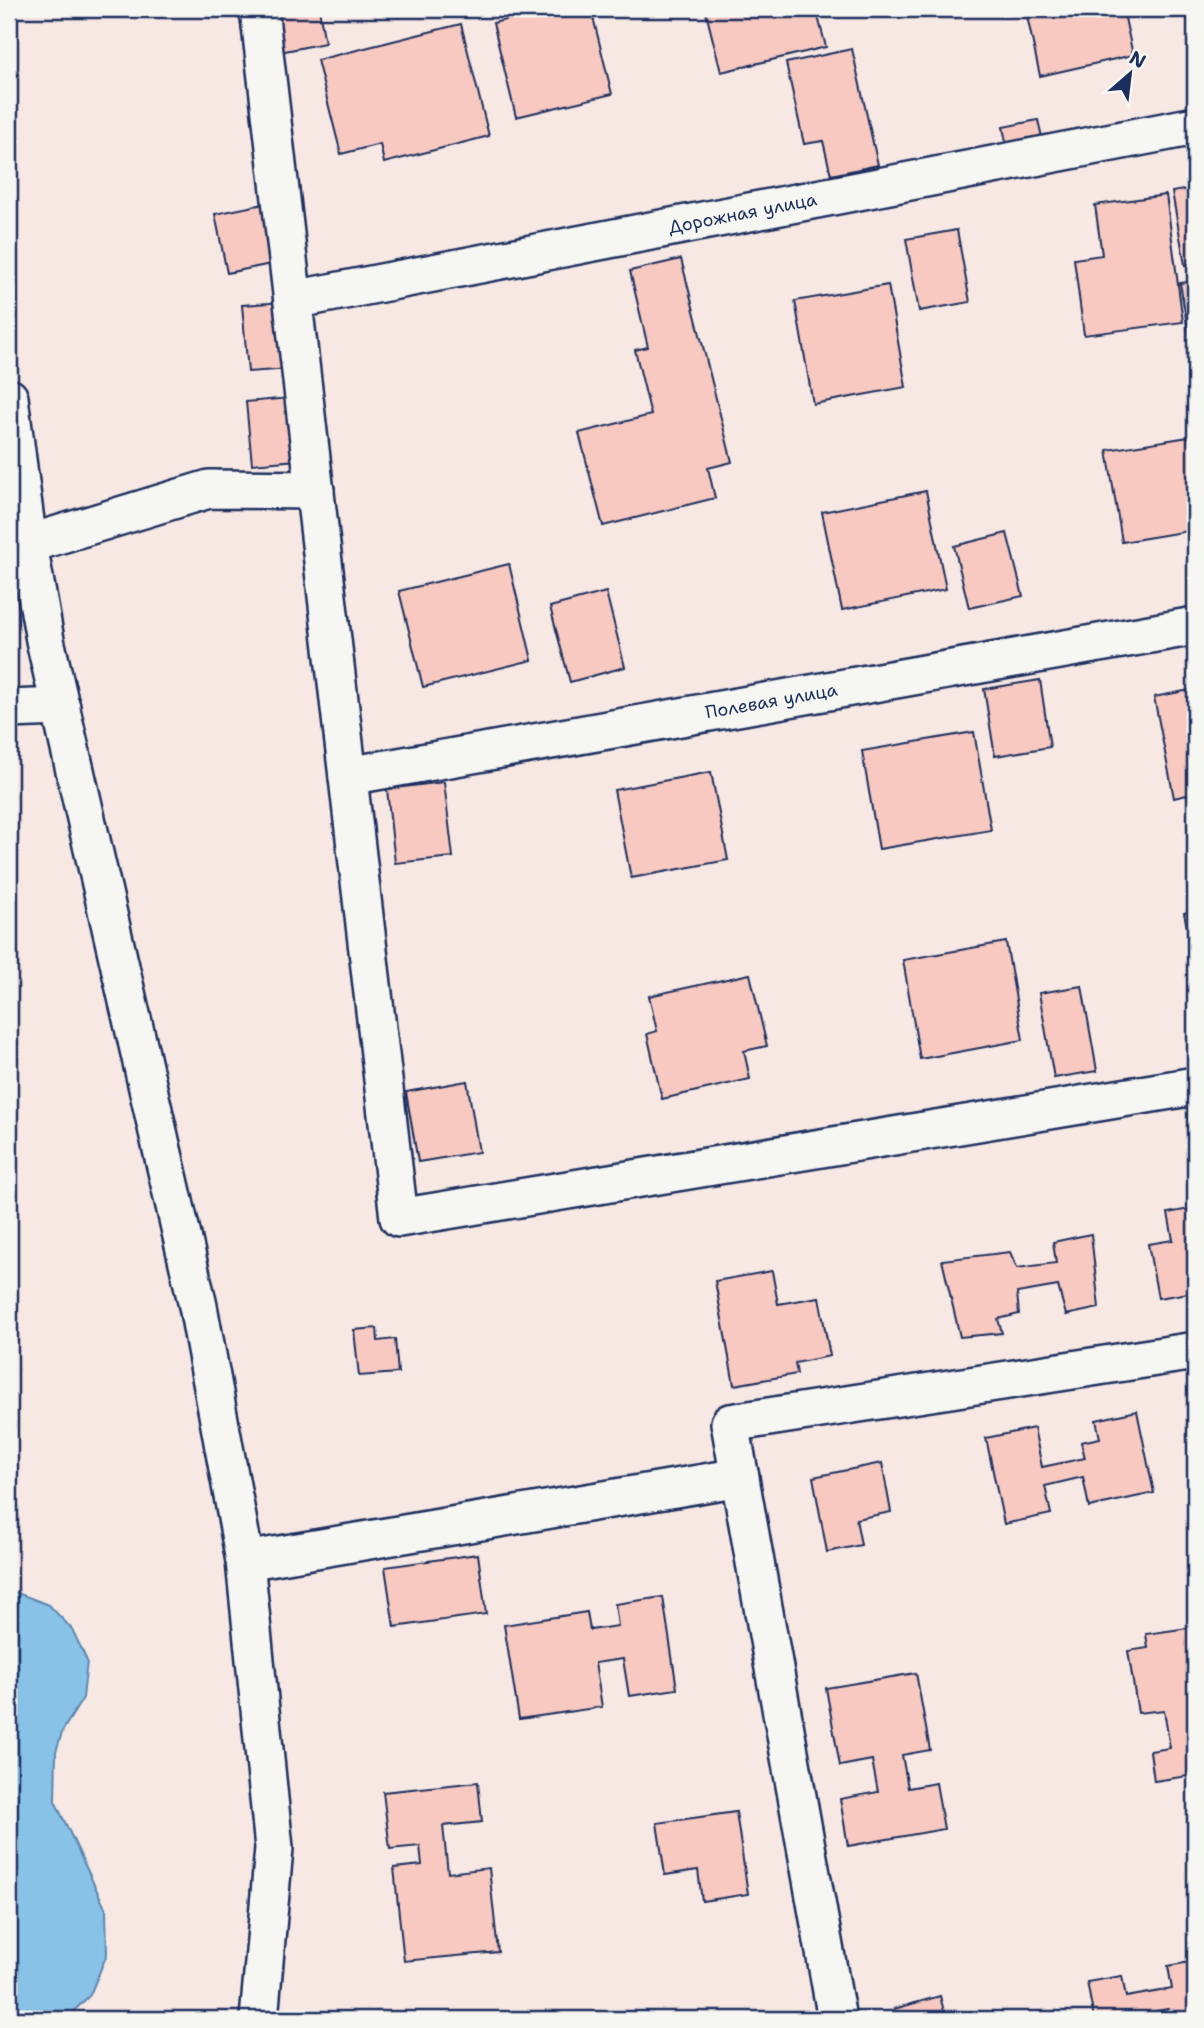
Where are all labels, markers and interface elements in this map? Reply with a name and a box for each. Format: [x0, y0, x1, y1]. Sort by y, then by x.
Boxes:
north arrow [1096, 38, 1166, 108]
text: N [1125, 45, 1150, 74]
street label: Дорожная улица [666, 187, 819, 239]
street label: Полевая улица [703, 678, 839, 724]

